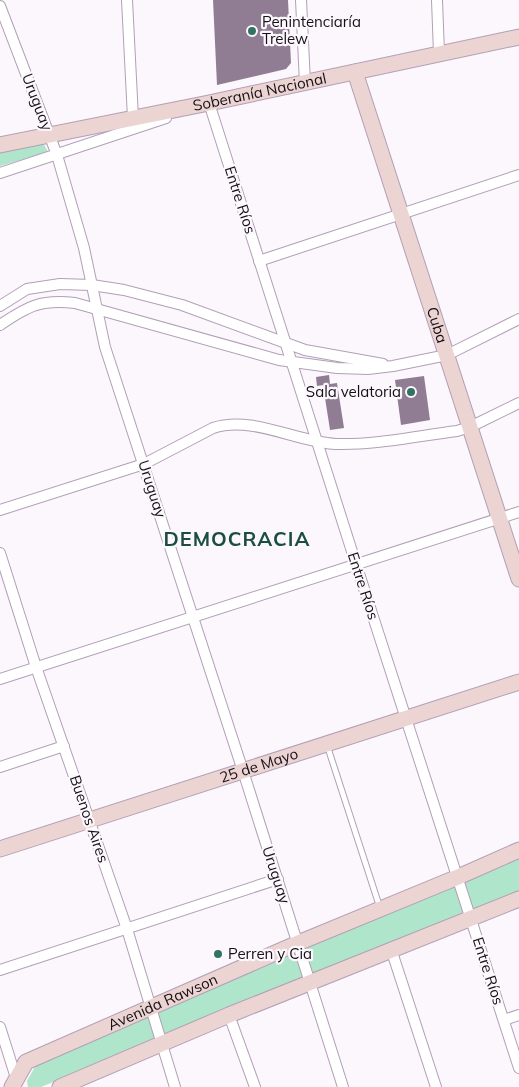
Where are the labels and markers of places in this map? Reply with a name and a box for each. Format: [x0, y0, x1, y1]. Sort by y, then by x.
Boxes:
place label: Penintenciaría Trelew [262, 12, 361, 48]
marker: Penintenciaría Trelew [246, 25, 258, 37]
place label: Sala velatoria [306, 382, 401, 401]
marker: Sala velatoria [405, 386, 417, 398]
place label: Perren y Cia [228, 944, 312, 963]
marker: Perren y Cia [212, 948, 224, 960]

